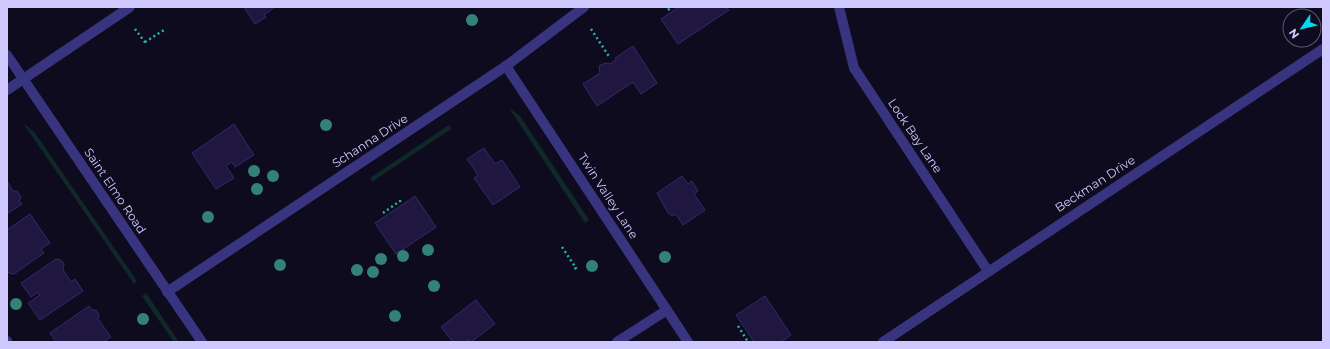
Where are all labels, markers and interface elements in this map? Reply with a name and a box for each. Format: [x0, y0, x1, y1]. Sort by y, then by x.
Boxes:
north arrow [1282, 8, 1322, 48]
text: N [1286, 26, 1302, 41]
street label: Lock Bay Lane [885, 96, 946, 176]
street label: Schanna Drive [329, 111, 410, 171]
street label: Saint Elmo Road [81, 145, 150, 236]
street label: Twin Valley Lane [575, 150, 642, 241]
street label: Beckman Drive [1052, 152, 1138, 215]

